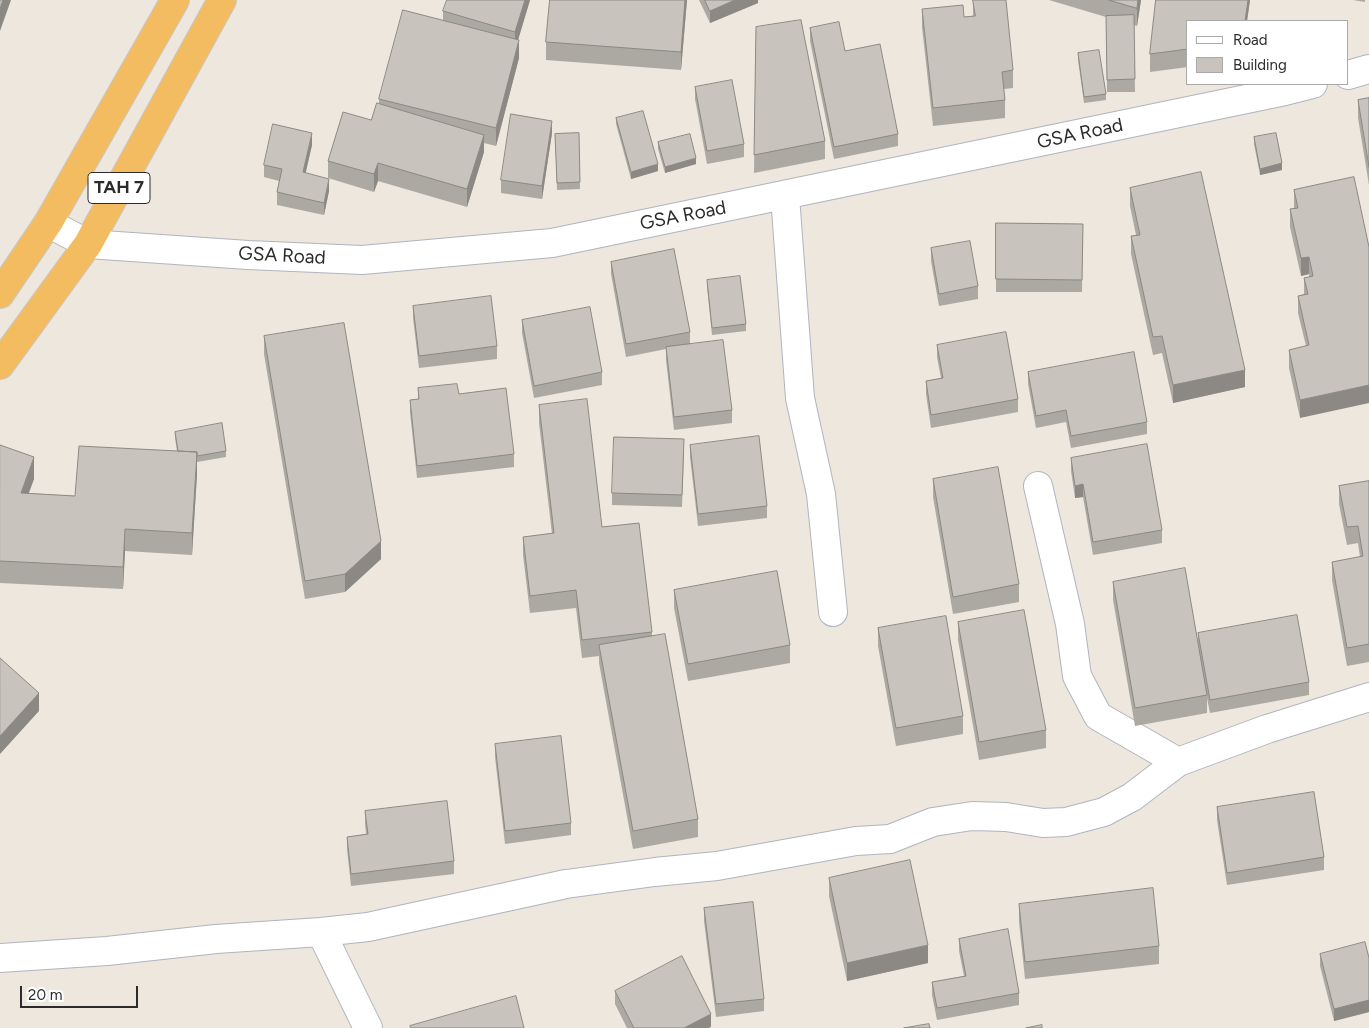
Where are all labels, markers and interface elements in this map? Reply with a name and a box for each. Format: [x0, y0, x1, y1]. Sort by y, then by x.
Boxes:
legend [1186, 20, 1349, 85]
text: Road [1233, 31, 1268, 49]
text: Building [1233, 56, 1287, 74]
street label: GSA Road [1035, 114, 1125, 154]
road number: TAH 7 [88, 172, 150, 204]
street label: GSA Road [638, 196, 728, 236]
street label: GSA Road [238, 242, 326, 270]
scale bar [22, 976, 140, 1008]
text: 20 m [28, 986, 62, 1004]

